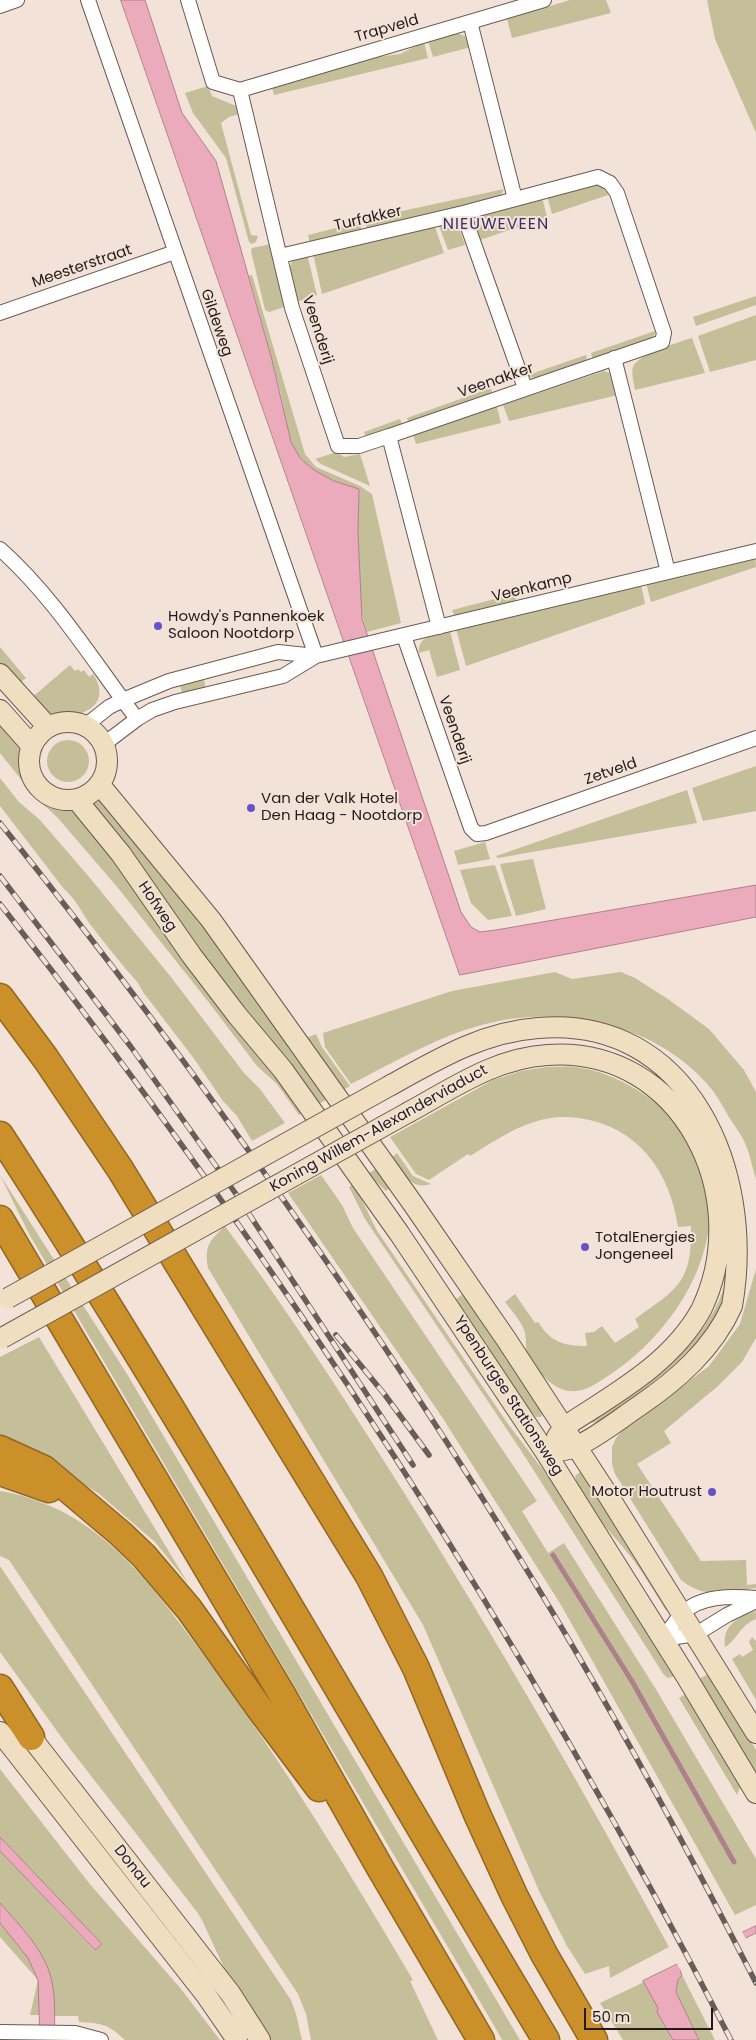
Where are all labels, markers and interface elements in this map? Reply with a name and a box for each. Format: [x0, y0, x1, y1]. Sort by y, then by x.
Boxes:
street label: Trapveld [353, 11, 421, 47]
street label: Turfakker [332, 203, 404, 235]
district label: NIEUWEVEEN [442, 215, 550, 235]
street label: Meesterstraat [30, 242, 134, 292]
street label: Gildeweg [196, 287, 236, 359]
street label: Veenderij [298, 294, 336, 366]
street label: Veenakker [456, 360, 536, 402]
street label: Veenkamp [490, 569, 574, 607]
place label: Howdy's Pannenkoek Saloon Nootdorp [168, 608, 324, 643]
marker: Howdy's Pannenkoek Saloon Nootdorp [152, 620, 164, 632]
street label: Veenderij [434, 694, 474, 766]
street label: Zetveld [582, 755, 640, 789]
place label: Van der Valk Hotel Den Haag - Nootdorp [261, 790, 422, 825]
marker: Van der Valk Hotel Den Haag - Nootdorp [245, 802, 257, 814]
street label: Hofweg [134, 878, 180, 936]
street label: Koning Willem-Alexanderviaduct [267, 1062, 491, 1196]
place label: TotalEnergies Jongeneel [595, 1229, 695, 1264]
marker: TotalEnergies Jongeneel [579, 1241, 591, 1253]
street label: Ypenburgse Stationsweg [450, 1313, 566, 1479]
place label: Motor Houtrust [591, 1483, 702, 1501]
marker: Motor Houtrust [706, 1486, 718, 1498]
street label: Donau [110, 1842, 154, 1892]
scale bar [586, 1998, 715, 2030]
text: 50 m [592, 2006, 630, 2027]

